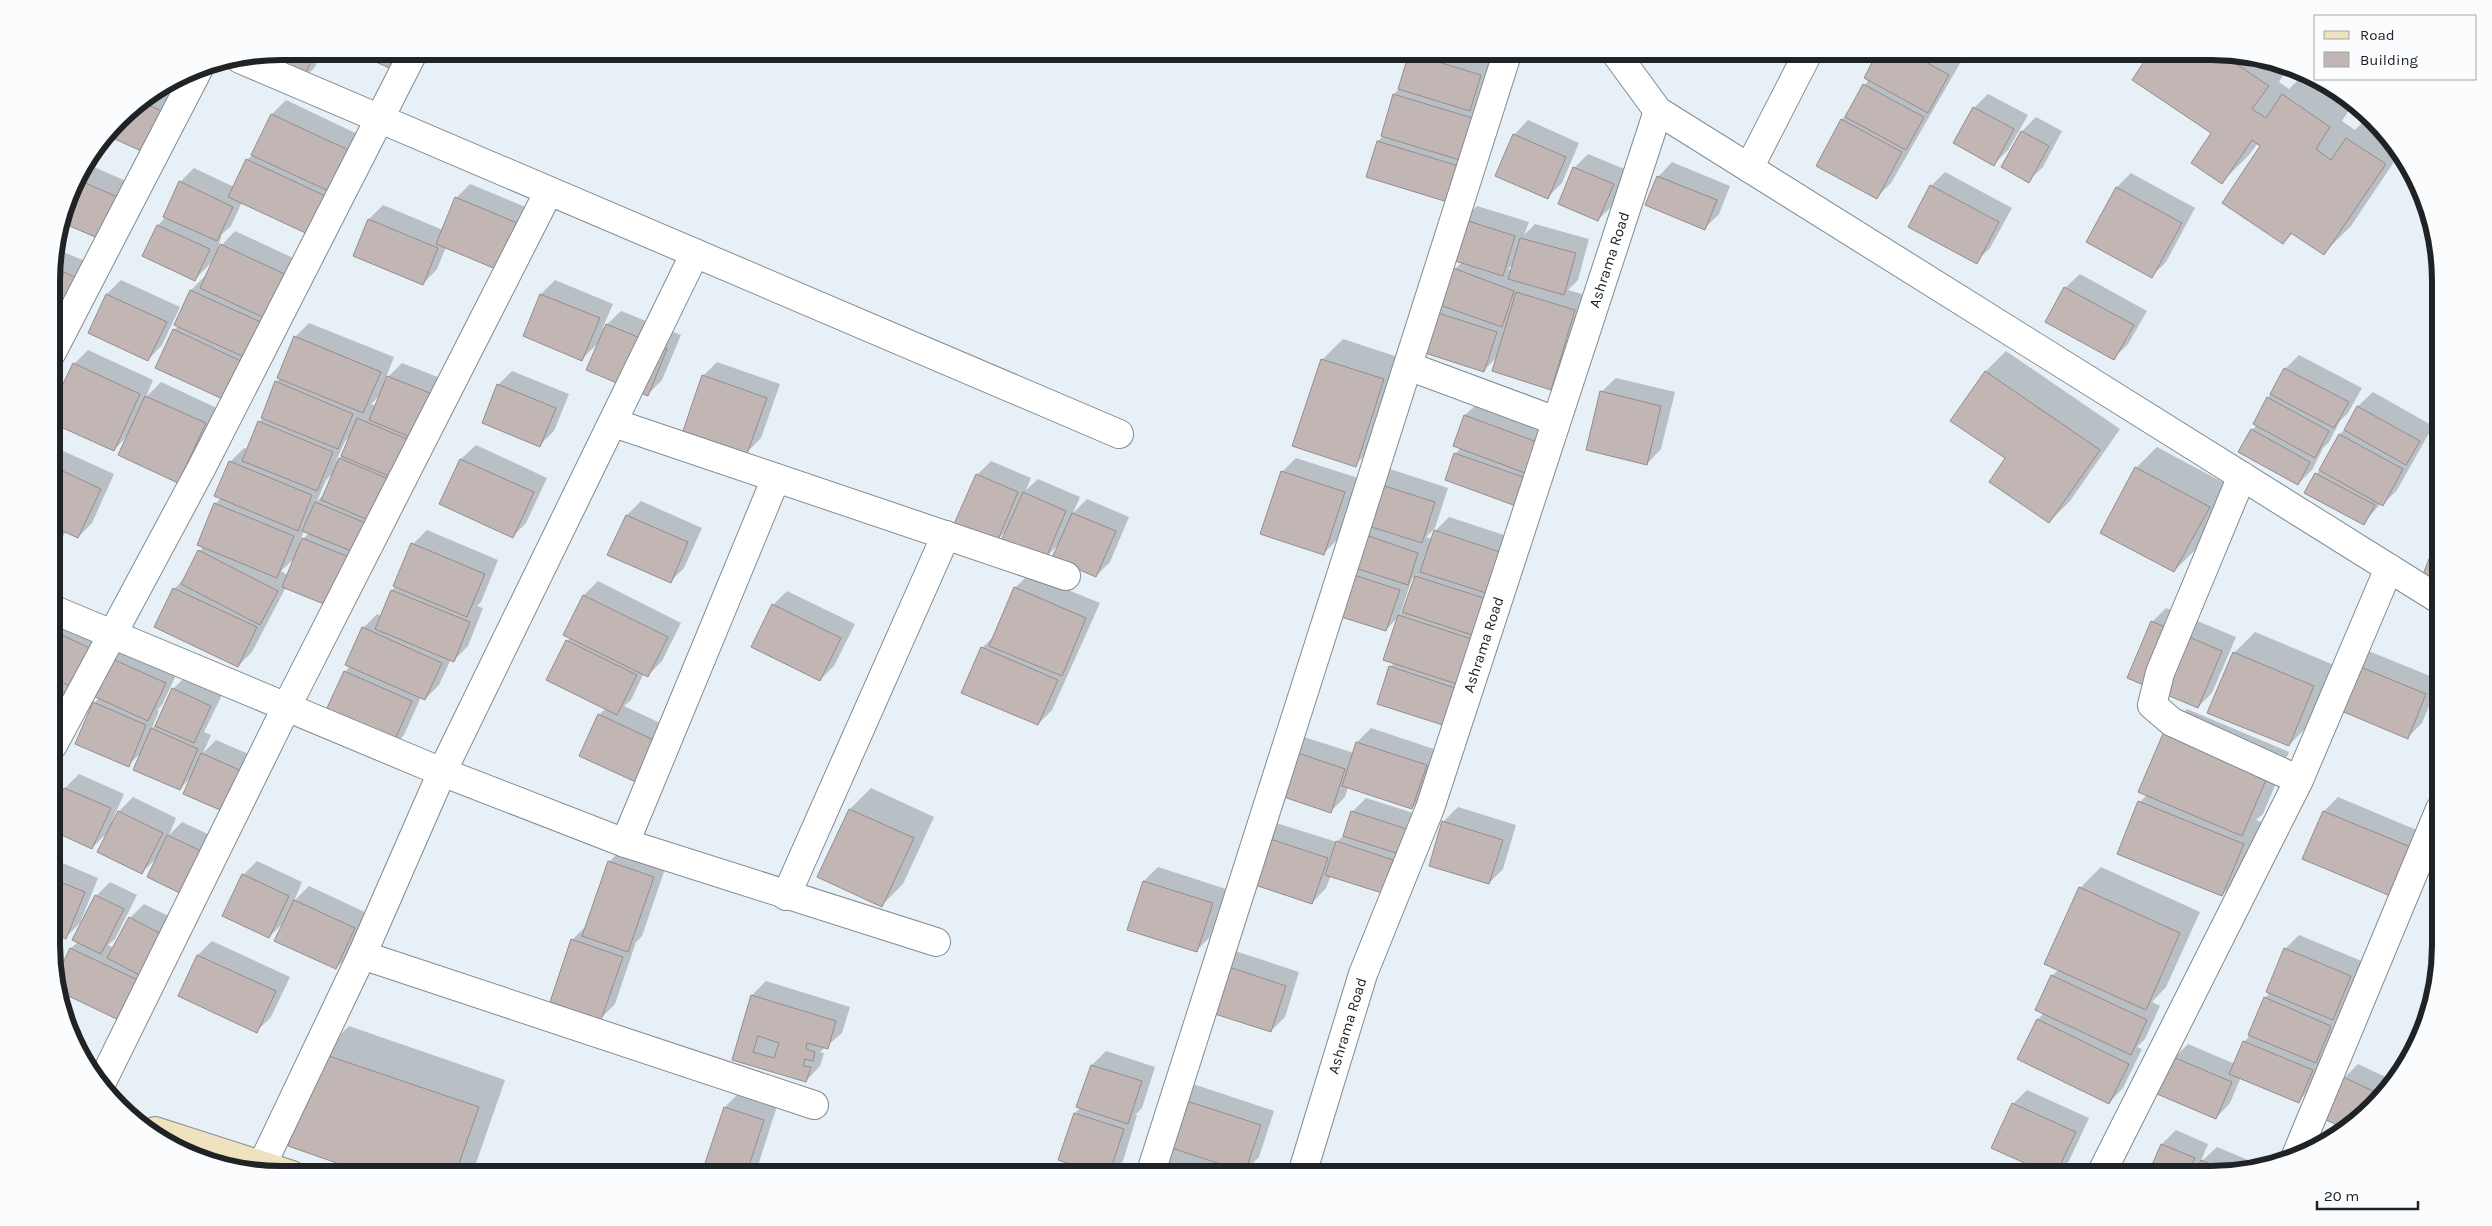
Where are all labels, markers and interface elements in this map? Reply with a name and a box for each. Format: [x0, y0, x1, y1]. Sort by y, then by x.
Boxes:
legend [2314, 15, 2477, 80]
text: Road [2360, 26, 2395, 44]
text: Building [2360, 51, 2418, 69]
street label: Ashrama Road [1585, 210, 1633, 310]
street label: Ashrama Road [1459, 594, 1507, 695]
street label: Ashrama Road [1324, 975, 1370, 1076]
scale bar [2317, 1178, 2418, 1210]
text: 20 m [2324, 1187, 2359, 1205]

